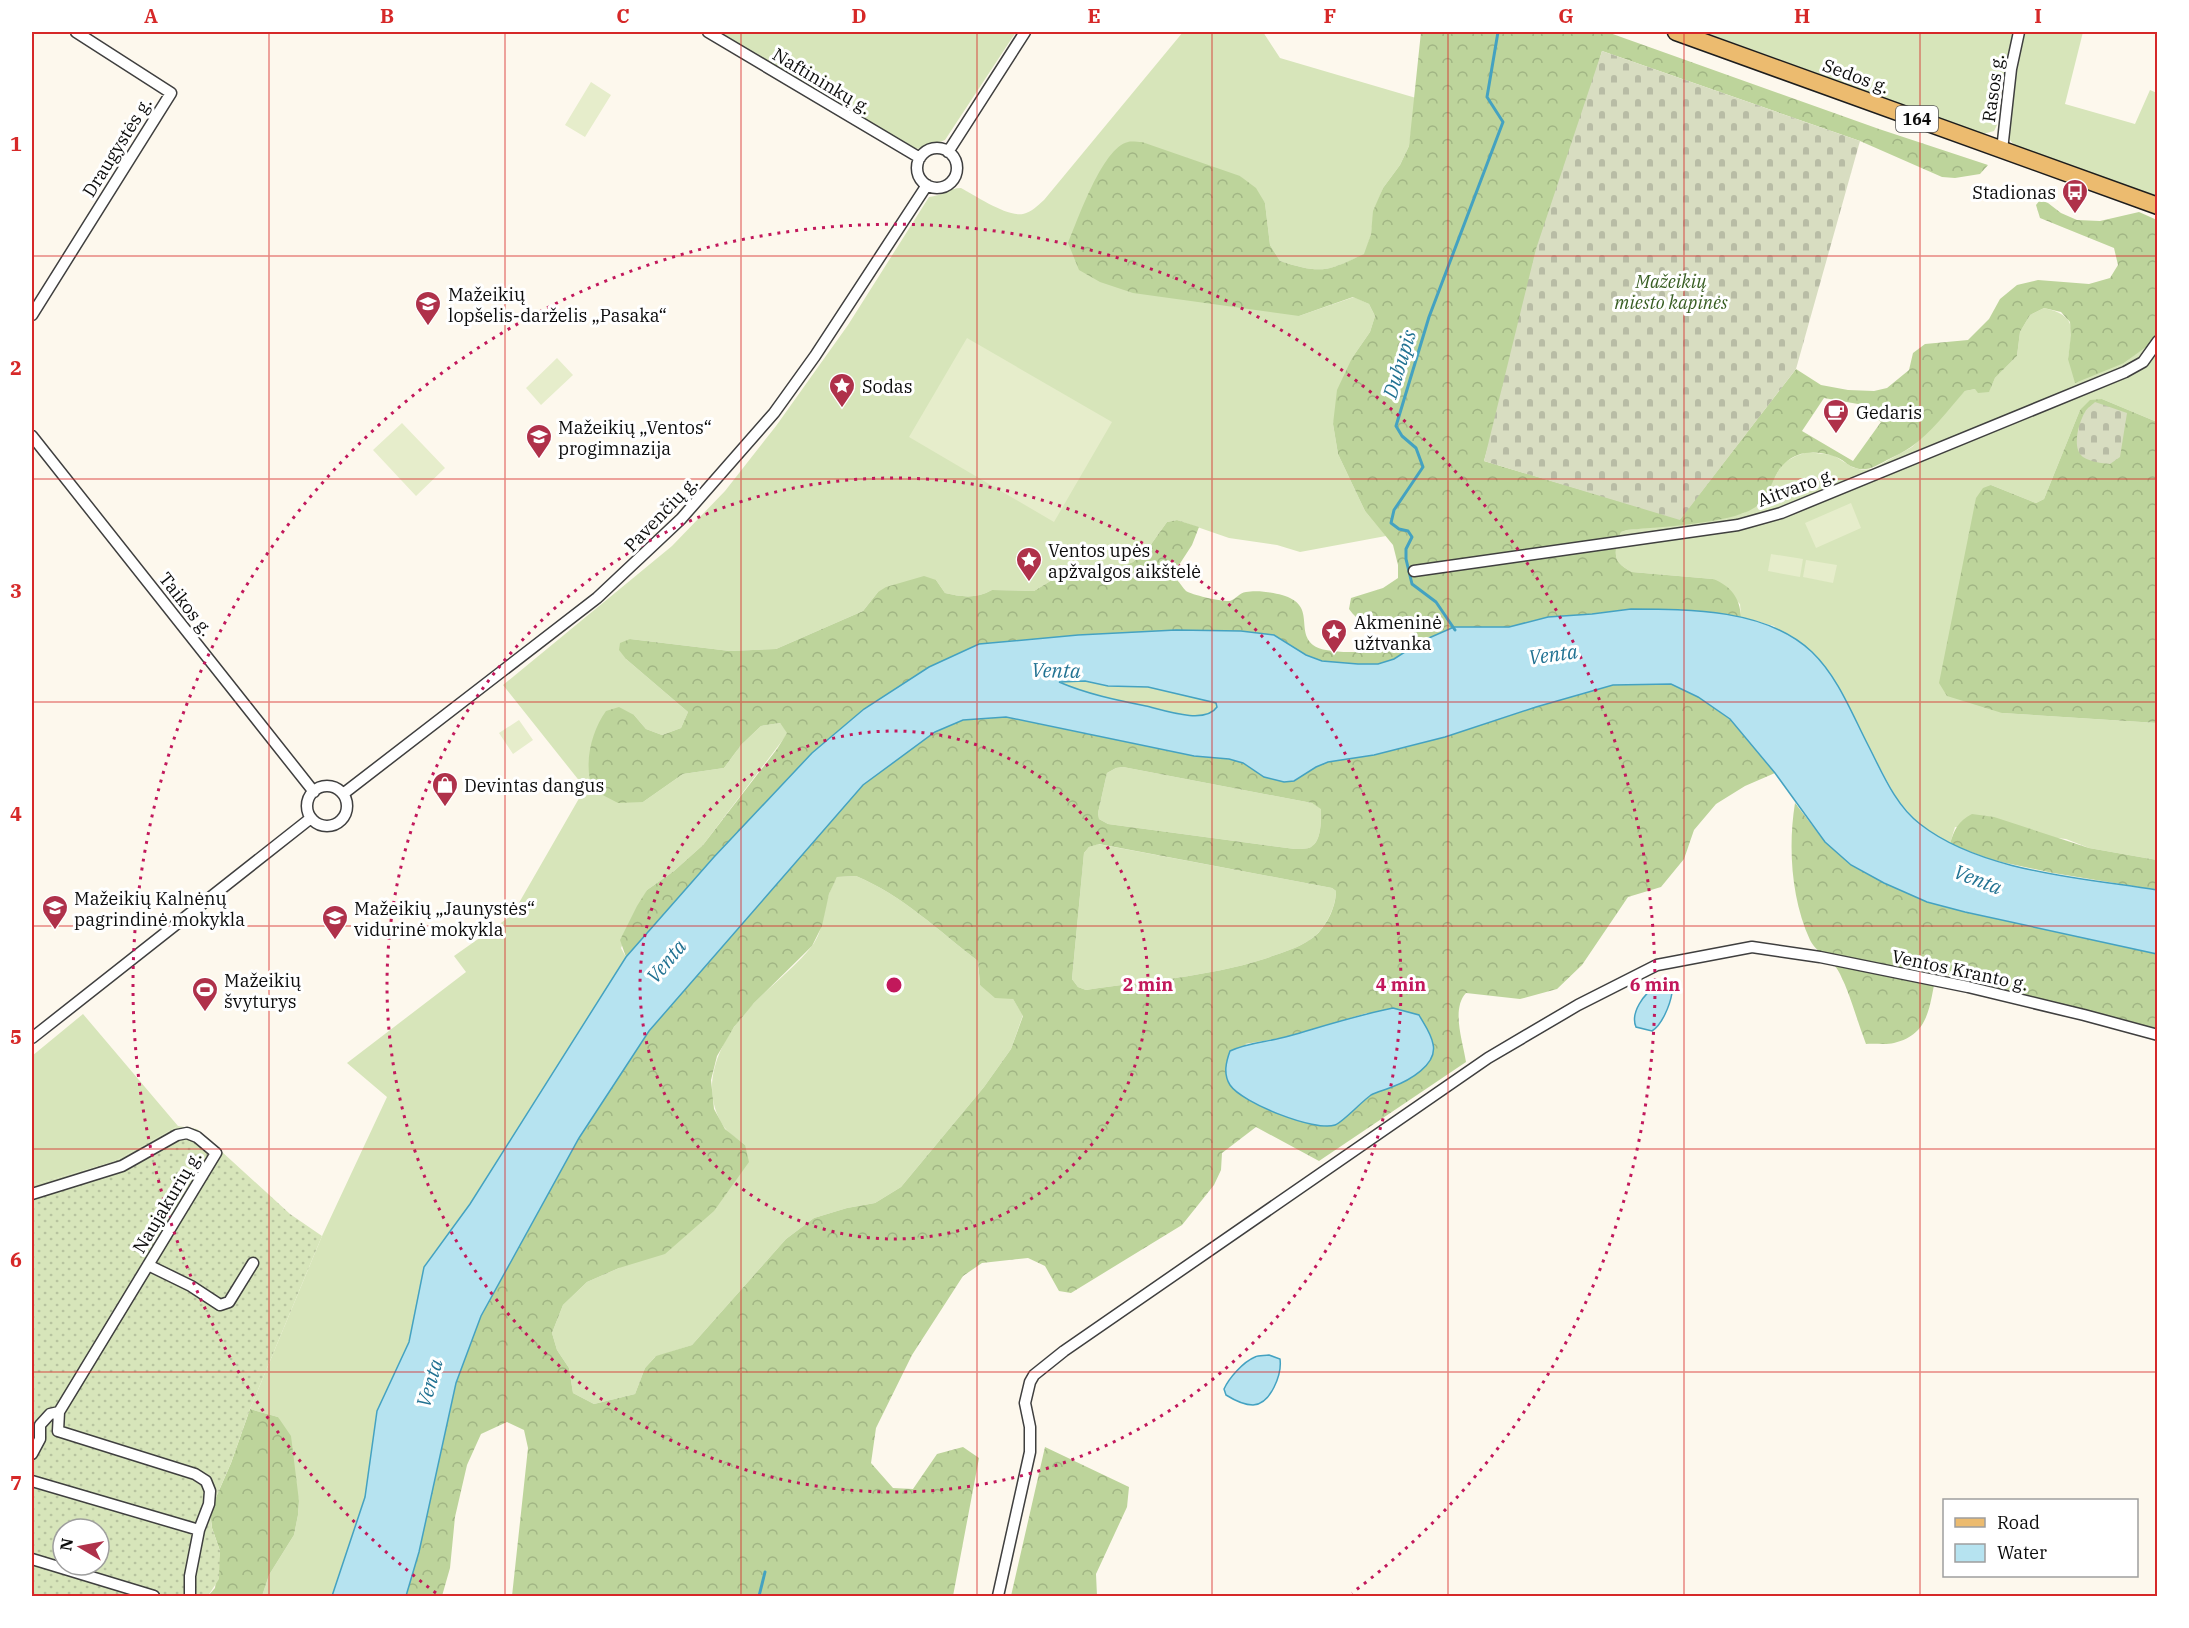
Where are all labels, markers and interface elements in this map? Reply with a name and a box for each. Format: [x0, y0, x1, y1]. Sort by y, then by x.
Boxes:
text: A [144, 2, 158, 29]
text: B [380, 2, 394, 29]
text: C [616, 2, 630, 29]
text: D [851, 2, 867, 29]
text: E [1087, 2, 1101, 29]
text: F [1324, 2, 1336, 29]
text: G [1558, 2, 1574, 29]
text: H [1794, 2, 1810, 29]
text: I [2034, 2, 2042, 29]
street label: Naftininkų g. [769, 43, 875, 119]
street label: Rasos g. [1977, 52, 2009, 124]
street label: Sedos g. [1819, 53, 1893, 99]
street label: Draugystės g. [77, 93, 157, 201]
road number: 164 [1896, 106, 1938, 132]
text: 1 [10, 130, 22, 157]
bus stop icon: Stadionas [2060, 177, 2090, 215]
place label: Stadionas [1972, 181, 2056, 204]
park label: Mažeikių miesto kapinės [1614, 270, 1728, 314]
place label: Mažeikių lopšelis-darželis „Pasaka“ [448, 283, 667, 327]
school or university icon: Mažeikių lopšelis-darželis „Pasaka“ [413, 289, 443, 327]
water label: Dubupis [1376, 326, 1422, 403]
text: 2 [10, 354, 22, 381]
place icon: Sodas [827, 371, 857, 409]
place label: Sodas [862, 375, 912, 398]
cafe icon: Gedaris [1821, 397, 1851, 435]
place label: Gedaris [1856, 401, 1922, 424]
place label: Mažeikių „Ventos“ progimnazija [558, 416, 712, 460]
school or university icon: Mažeikių „Ventos“ progimnazija [524, 422, 554, 460]
street label: Aitvaro g. [1754, 462, 1838, 512]
street label: Pavenčių g. [619, 471, 703, 557]
place label: Ventos upės apžvalgos aikštelė [1048, 539, 1201, 583]
place icon: Ventos upės apžvalgos aikštelė [1014, 545, 1044, 583]
street label: Taikos g. [154, 567, 218, 641]
text: 3 [10, 577, 22, 604]
place label: Akmeninė užtvanka [1354, 611, 1442, 655]
place icon: Akmeninė užtvanka [1319, 617, 1349, 655]
water label: Venta [1527, 637, 1579, 671]
water label: Venta [1031, 656, 1081, 684]
shop icon: Devintas dangus [430, 770, 460, 808]
place label: Devintas dangus [464, 774, 604, 797]
text: 4 [10, 800, 22, 827]
water label: Venta [1950, 858, 2006, 900]
place label: Mažeikių Kalnėnų pagrindinė mokykla [74, 887, 245, 931]
school or university icon: Mažeikių Kalnėnų pagrindinė mokykla [40, 893, 70, 931]
place label: Mažeikių „Jaunystės“ vidurinė mokykla [354, 897, 535, 941]
school or university icon: Mažeikių „Jaunystės“ vidurinė mokykla [320, 903, 350, 941]
water label: Venta [640, 933, 692, 989]
street label: Ventos Kranto g. [1890, 944, 2030, 996]
place label: Mažeikių švyturys [224, 969, 301, 1013]
text: 2 min [1123, 973, 1173, 996]
text: 4 min [1376, 973, 1426, 996]
text: 6 min [1630, 973, 1680, 996]
sports icon: Mažeikių švyturys [190, 975, 220, 1013]
centre of rings [884, 975, 904, 995]
text: 5 [10, 1023, 22, 1050]
street label: Naujakurių g. [127, 1147, 207, 1257]
text: 6 [10, 1246, 22, 1273]
water label: Venta [409, 1355, 449, 1410]
text: 7 [10, 1469, 22, 1496]
legend [1943, 1499, 2138, 1577]
text: Road [1997, 1511, 2040, 1534]
north arrow [51, 1517, 111, 1577]
text: N [55, 1536, 77, 1552]
text: Water [1997, 1541, 2047, 1564]

